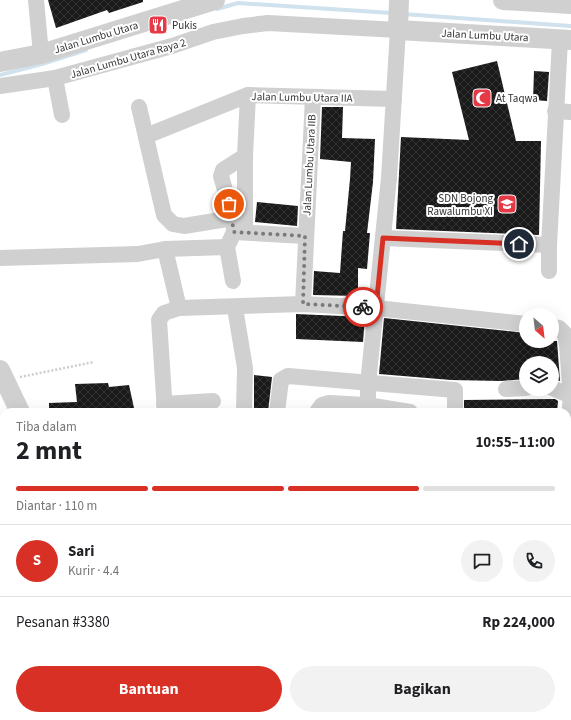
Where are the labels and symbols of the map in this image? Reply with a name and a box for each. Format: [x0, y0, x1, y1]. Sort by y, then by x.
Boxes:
restaurant icon: Pukis [147, 14, 169, 36]
street label: Jalan Lumbu Utara [52, 18, 140, 57]
place label: Pukis [172, 18, 197, 33]
street label: Jalan Lumbu Utara [441, 26, 529, 45]
street label: Jalan Lumbu Utara Raya 2 [69, 35, 188, 82]
mosque icon: At Taqwa [471, 87, 493, 109]
street label: Jalan Lumbu Utara IIA [251, 89, 353, 106]
place label: At Taqwa [496, 91, 538, 106]
street label: Jalan Lumbu Utara IIB [299, 113, 320, 216]
pin [212, 187, 246, 221]
place label: SDN Bojong Rawalumbu XI [427, 191, 493, 219]
school or university icon: SDN Bojong Rawalumbu XI [496, 193, 518, 215]
pin [502, 227, 536, 261]
courier [343, 287, 383, 327]
north arrow [519, 308, 559, 348]

